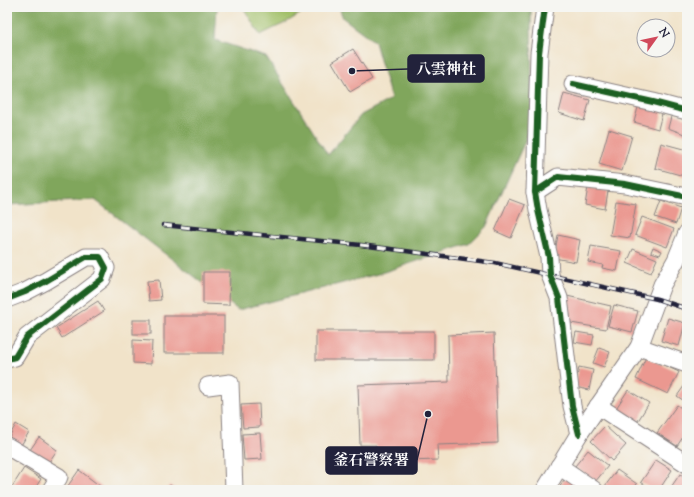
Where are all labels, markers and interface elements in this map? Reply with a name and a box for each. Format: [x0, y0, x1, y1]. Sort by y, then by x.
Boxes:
north arrow [636, 18, 676, 58]
text: N [654, 24, 673, 41]
callout: 八雲神社 [408, 55, 484, 82]
text: 八雲神社 [416, 60, 476, 81]
callout: 釜石警察署 [326, 447, 417, 474]
text: 釜石警察署 [333, 451, 409, 472]

